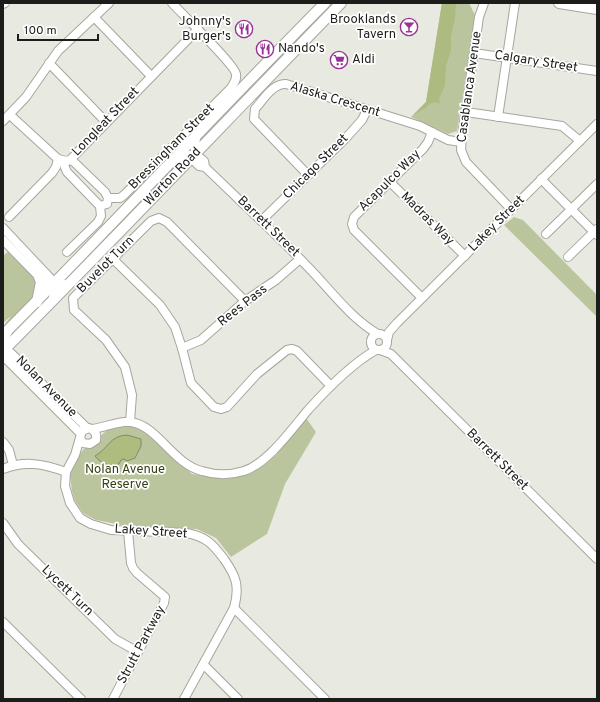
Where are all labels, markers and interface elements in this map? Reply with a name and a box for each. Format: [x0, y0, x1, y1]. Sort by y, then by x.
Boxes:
place label: Brooklands Tavern [330, 12, 396, 43]
place label: Johnny's Burger's [179, 14, 231, 45]
scale bar [18, 16, 98, 42]
bar icon: Brooklands Tavern [399, 17, 419, 37]
restaurant icon: Johnny's Burger's [234, 19, 254, 39]
text: 100 m [24, 23, 57, 39]
street label: Casablanca Avenue [454, 30, 486, 144]
restaurant icon: Nando's [255, 39, 275, 59]
place label: Nando's [278, 41, 325, 57]
street label: Calgary Street [493, 48, 579, 76]
supermarket icon: Aldi [329, 50, 349, 70]
place label: Aldi [352, 52, 375, 68]
street label: Alaska Crescent [288, 79, 382, 121]
street label: Longleat Street [69, 84, 143, 160]
street label: Bressingham Street [126, 101, 218, 193]
street label: Chicago Street [280, 131, 352, 203]
street label: Warton Road [141, 144, 205, 210]
street label: Acapulco Way [356, 147, 424, 215]
street label: Madras Way [397, 189, 457, 249]
street label: Lakey Street [466, 192, 529, 255]
street label: Barrett Street [233, 193, 303, 261]
street label: Buvelot Turn [74, 233, 138, 297]
street label: Rees Pass [215, 282, 271, 330]
street label: Nolan Avenue [12, 353, 80, 421]
street label: Barrett Street [463, 426, 531, 494]
park label: Nolan Avenue Reserve [85, 462, 165, 493]
street label: Lakey Street [114, 521, 188, 543]
street label: Lycett Turn [38, 562, 96, 620]
street label: Strutt Parkway [115, 603, 169, 687]

